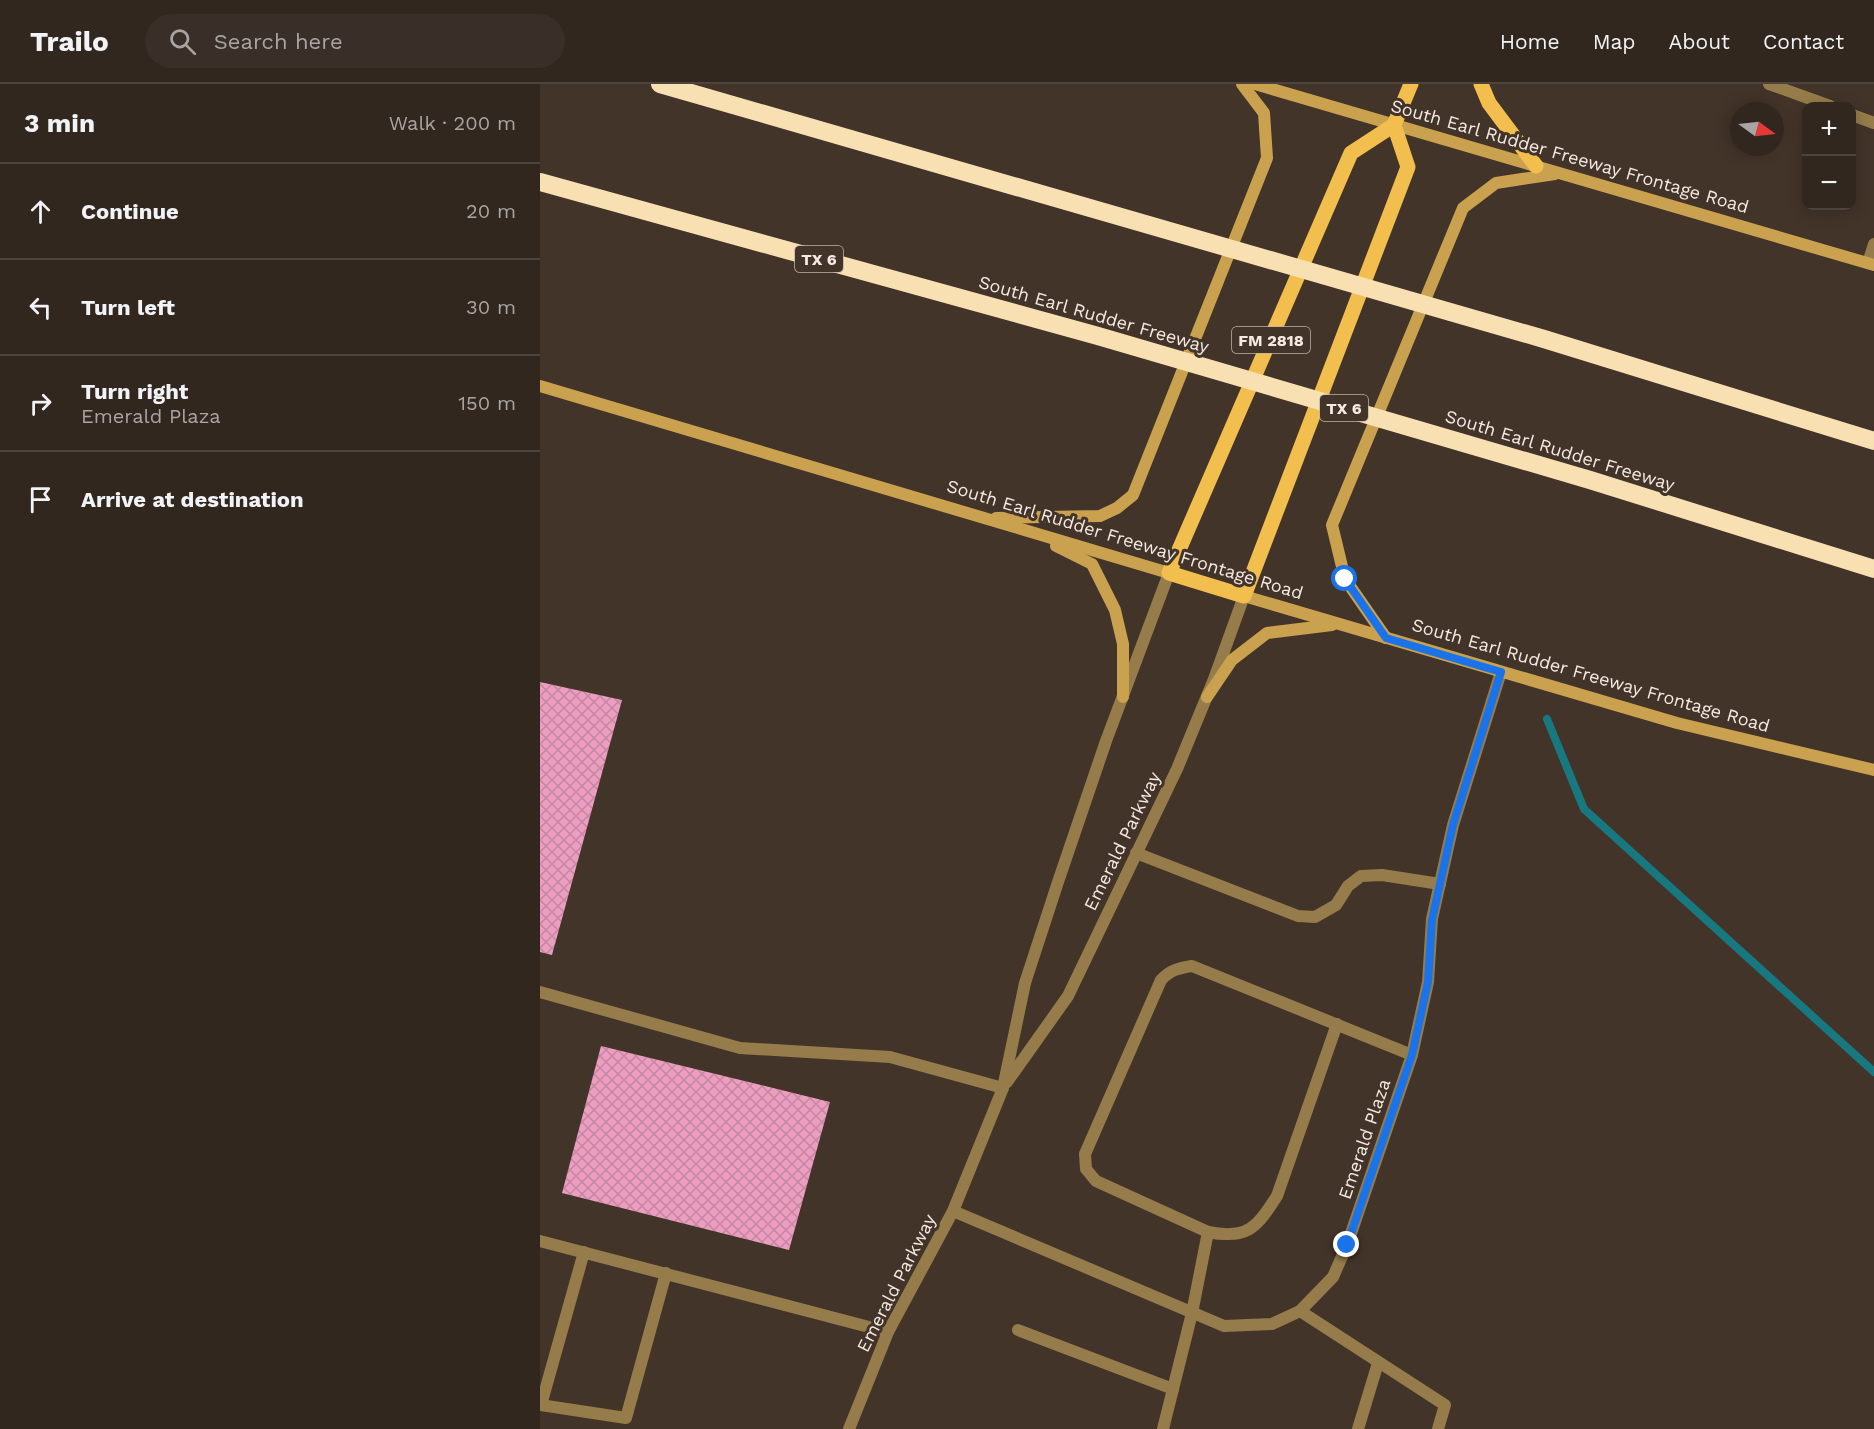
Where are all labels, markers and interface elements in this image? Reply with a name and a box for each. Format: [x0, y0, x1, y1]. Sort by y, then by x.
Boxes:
search box [145, 14, 565, 68]
text: Trailo [30, 25, 109, 58]
icon: search [166, 25, 199, 58]
text: Search here [214, 29, 343, 54]
text: Home [1500, 29, 1560, 54]
text: Map [1593, 29, 1636, 54]
text: About [1669, 29, 1730, 54]
text: Contact [1763, 29, 1844, 54]
street label: South Earl Rudder Freeway Frontage Road [1389, 95, 1751, 217]
north arrow [1730, 102, 1784, 156]
map controls [1802, 102, 1856, 210]
button: + [1802, 102, 1856, 156]
text: 3 min [24, 108, 95, 138]
text: Walk · 200 m [389, 111, 516, 135]
button: − [1802, 156, 1856, 210]
icon: ahead [24, 195, 57, 228]
text: Continue [81, 199, 179, 224]
text: 20 m [466, 199, 516, 223]
road number: TX 6 [795, 246, 843, 272]
street label: South Earl Rudder Freeway [976, 271, 1212, 357]
icon: left [24, 291, 57, 324]
text: Turn left [81, 295, 175, 320]
text: 30 m [466, 295, 516, 319]
road number: FM 2818 [1232, 327, 1310, 353]
text: Turn right [81, 379, 188, 404]
icon: right [24, 387, 57, 420]
text: 150 m [458, 391, 516, 415]
road number: TX 6 [1320, 395, 1368, 421]
text: Emerald Plaza [81, 404, 221, 428]
street label: South Earl Rudder Freeway [1443, 405, 1678, 495]
street label: South Earl Rudder Freeway Frontage Road [944, 475, 1306, 603]
icon: arrive [24, 483, 57, 516]
text: Arrive at destination [81, 487, 304, 512]
route start [1331, 565, 1357, 591]
street label: South Earl Rudder Freeway Frontage Road [1410, 614, 1772, 736]
street label: Emerald Parkway [1079, 768, 1165, 914]
street label: Emerald Plaza [1334, 1076, 1394, 1202]
street label: Emerald Parkway [852, 1210, 940, 1355]
route end [1333, 1231, 1359, 1257]

